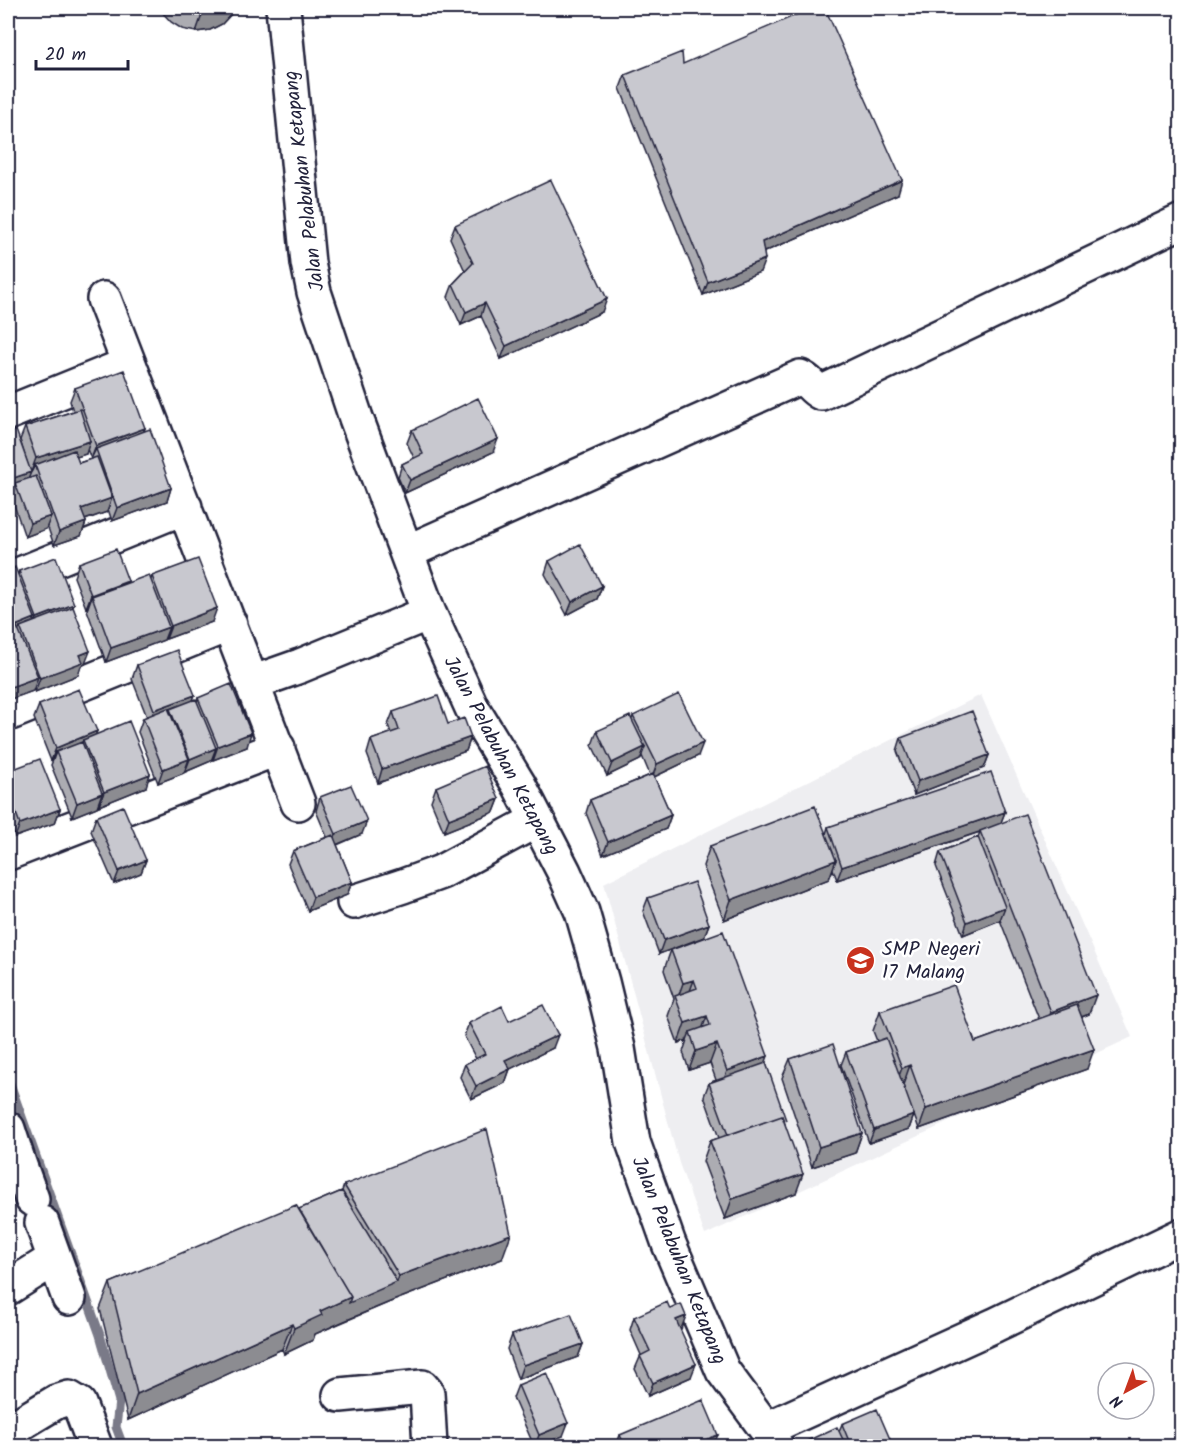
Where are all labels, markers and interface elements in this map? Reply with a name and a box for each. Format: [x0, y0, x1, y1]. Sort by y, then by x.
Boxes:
scale bar [36, 33, 128, 71]
text: 20 m [45, 41, 86, 70]
street label: Jalan Pelabuhan Ketapang [276, 69, 334, 293]
street label: Jalan Pelabuhan Ketapang [434, 651, 566, 861]
place label: SMP Negeri 17 Malang [882, 934, 981, 989]
school or university icon: SMP Negeri 17 Malang [845, 944, 877, 976]
street label: Jalan Pelabuhan Ketapang [622, 1152, 735, 1370]
north arrow [1096, 1361, 1156, 1421]
text: N [1105, 1388, 1129, 1414]

